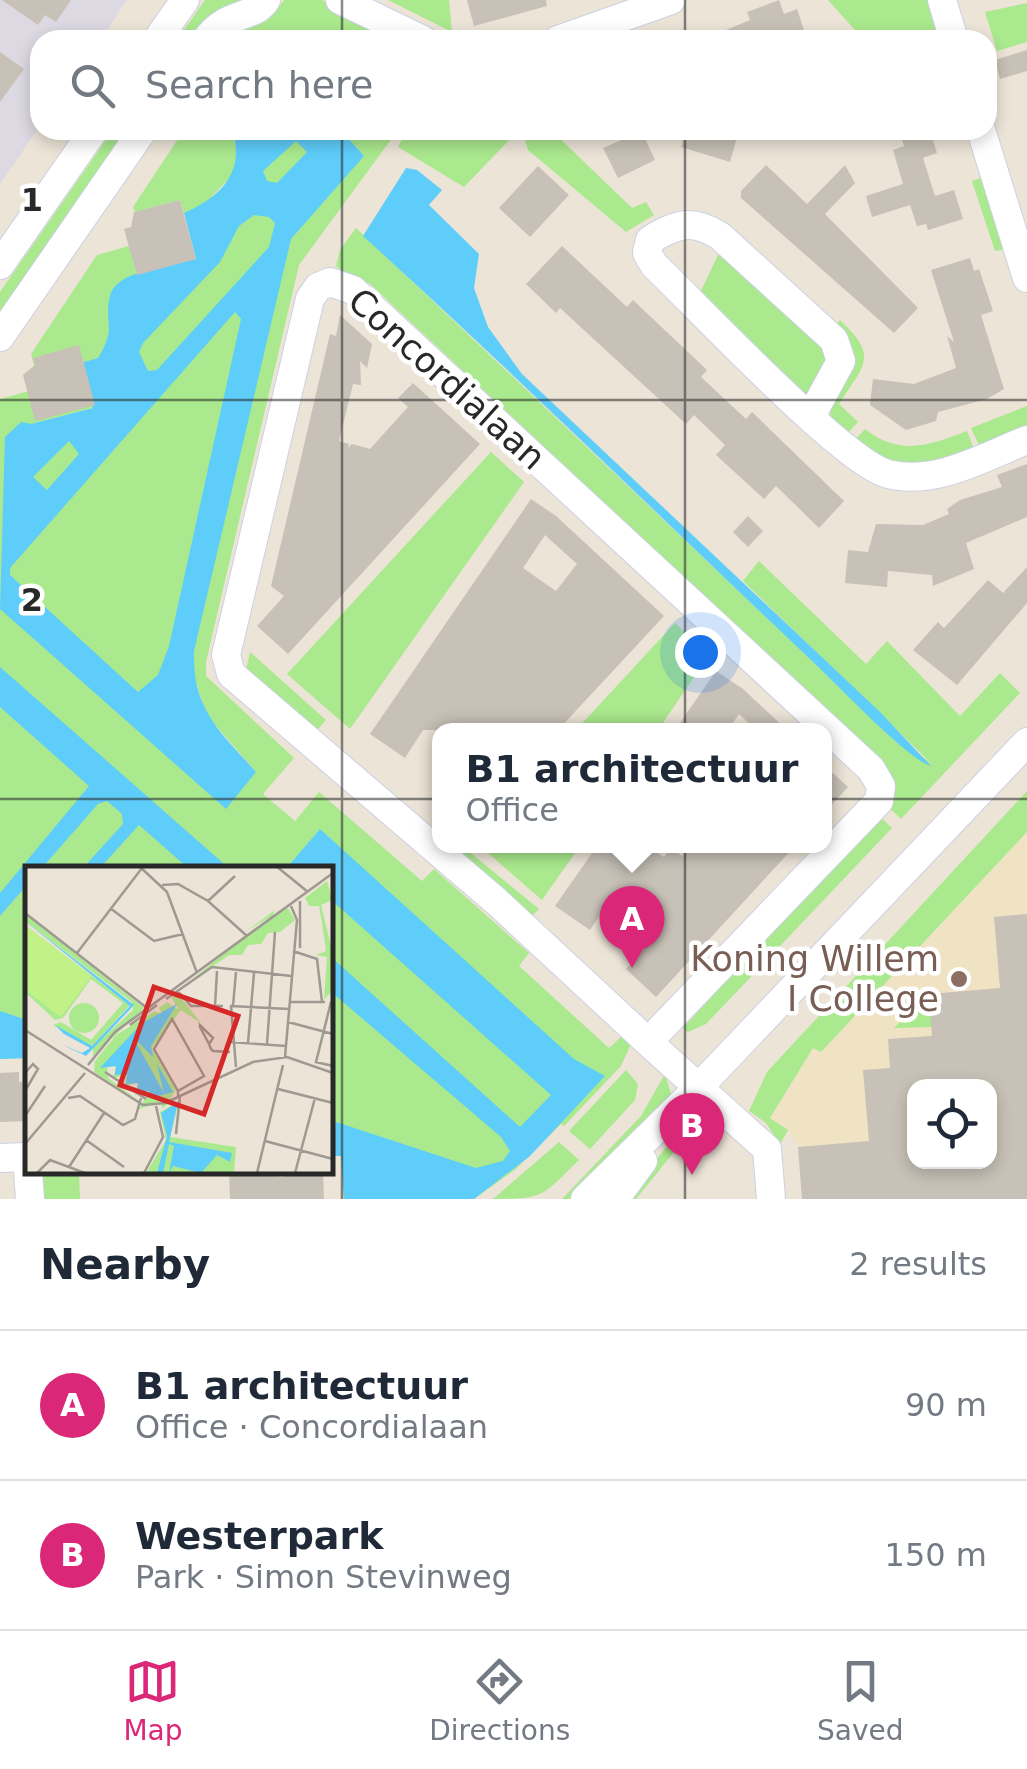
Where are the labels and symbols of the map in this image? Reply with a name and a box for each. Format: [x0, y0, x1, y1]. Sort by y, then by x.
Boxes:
text: 1 [21, 181, 43, 219]
street label: Concordialaan [340, 280, 554, 478]
text: 2 [21, 581, 43, 619]
your location [675, 627, 726, 678]
inset map [25, 866, 332, 1174]
pin: A [600, 886, 664, 968]
place label: Koning Willem I College [690, 939, 939, 1019]
marker: Koning Willem I College [948, 968, 970, 990]
pin: B [660, 1092, 724, 1175]

